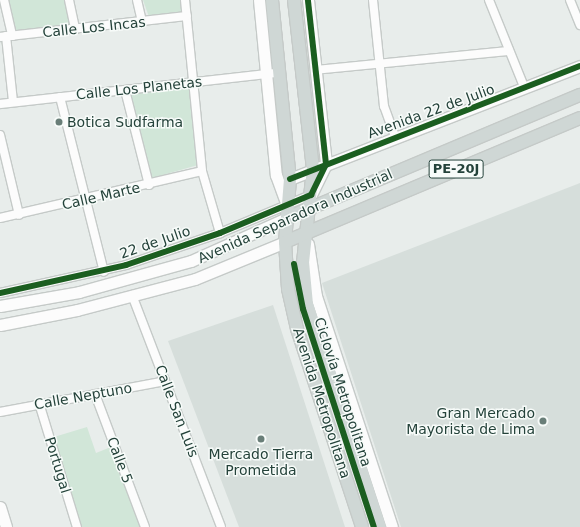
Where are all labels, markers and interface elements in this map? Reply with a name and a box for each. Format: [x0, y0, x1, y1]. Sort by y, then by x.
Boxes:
street label: Calle Los Incas [42, 13, 146, 41]
street label: Calle Los Planetas [75, 73, 203, 103]
street label: Avenida 22 de Julio [365, 80, 497, 142]
place label: Botica Sudfarma [67, 114, 183, 130]
marker: Botica Sudfarma [54, 117, 64, 127]
road number: PE-20J [428, 158, 484, 180]
street label: Avenida Separadora Industrial [195, 165, 395, 267]
street label: Calle Marte [60, 179, 142, 213]
street label: 22 de Julio [117, 222, 193, 262]
street label: Ciclovía Metropolitana [311, 315, 375, 469]
street label: Avenida Metropolitana [290, 326, 354, 480]
street label: Calle San Luis [152, 362, 202, 460]
street label: Calle Neptuno [33, 379, 133, 413]
place label: Gran Mercado Mayorista de Lima [406, 405, 535, 438]
marker: Gran Mercado Mayorista de Lima [538, 416, 548, 426]
marker: Mercado Tierra Prometida [256, 434, 266, 444]
street label: Portugal [41, 435, 75, 495]
street label: Calle 5 [104, 435, 136, 485]
place label: Mercado Tierra Prometida [209, 446, 313, 478]

